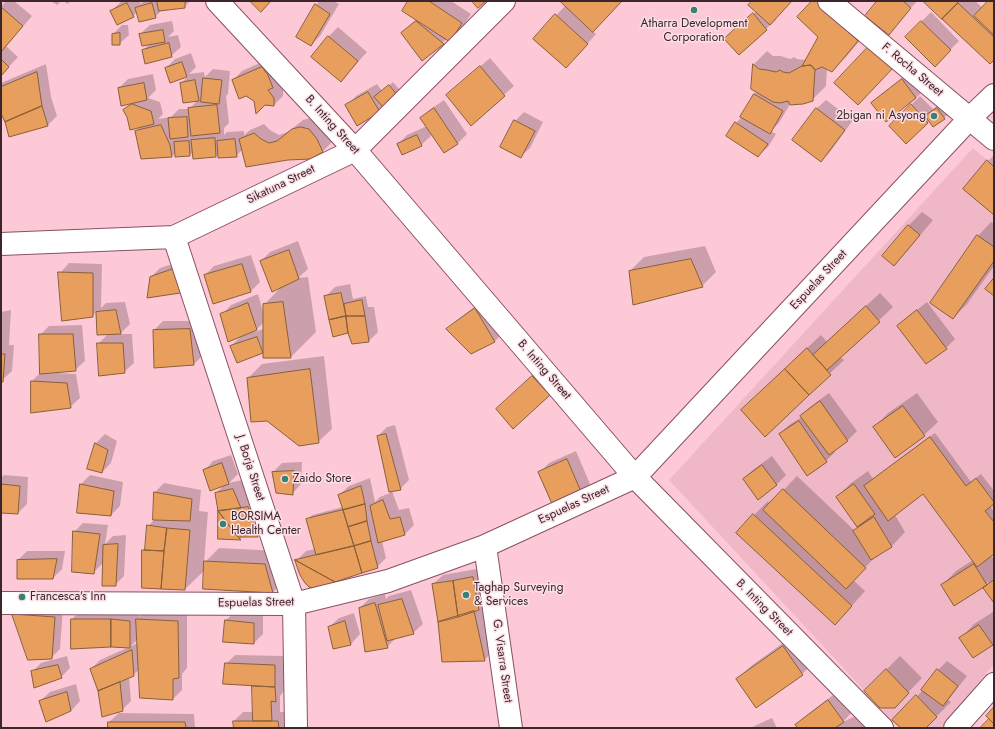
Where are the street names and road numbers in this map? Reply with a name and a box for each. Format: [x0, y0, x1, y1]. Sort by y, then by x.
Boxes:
street label: F. Rocha Street [878, 40, 946, 100]
street label: B. Inting Street [302, 93, 362, 157]
street label: Sikatuna Street [244, 162, 318, 208]
street label: Espuelas Street [788, 247, 850, 313]
street label: B. Inting Street [514, 337, 574, 403]
street label: J. Borja Street [233, 433, 267, 503]
street label: Espuelas Street [536, 482, 612, 528]
street label: B. Inting Street [733, 577, 795, 639]
street label: Espuelas Street [218, 595, 294, 611]
street label: G. Visarra Street [489, 618, 515, 704]

